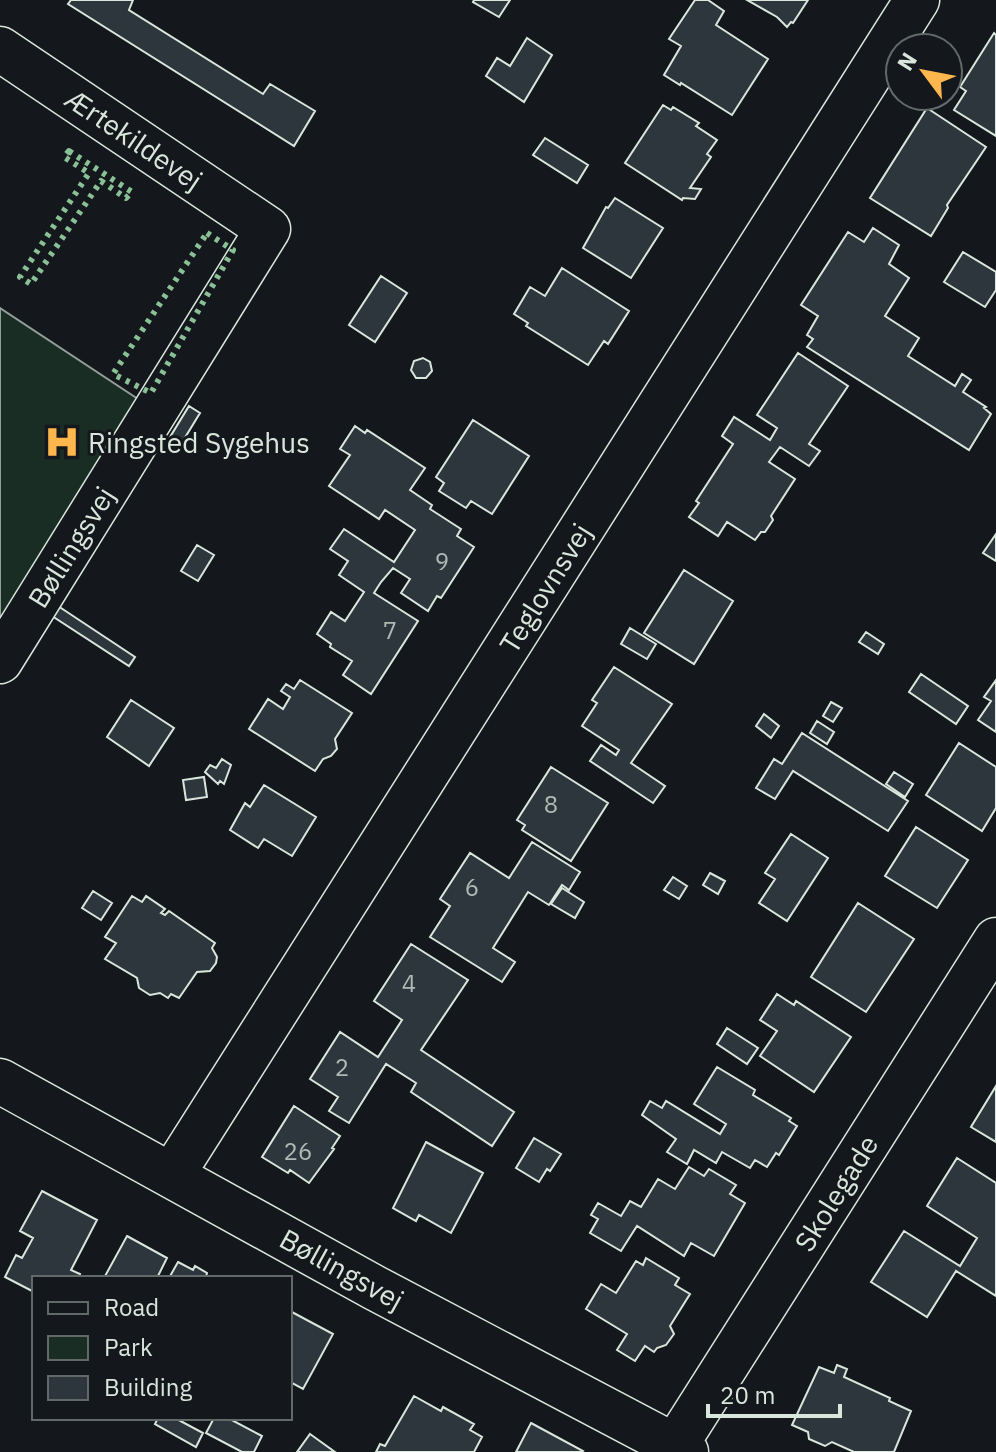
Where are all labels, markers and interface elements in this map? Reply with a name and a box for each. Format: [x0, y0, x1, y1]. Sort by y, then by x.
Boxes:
north arrow [884, 32, 964, 112]
text: N [890, 47, 923, 76]
street label: Ærtekildevej [58, 80, 210, 198]
hospital icon: Ringsted Sygehus [43, 423, 81, 461]
place label: Ringsted Sygehus [88, 424, 310, 461]
street label: Bøllingsvej [19, 479, 123, 615]
street label: Teglovnsvej [491, 516, 599, 660]
house number: 9 [435, 545, 449, 577]
house number: 7 [383, 614, 397, 646]
house number: 8 [544, 788, 558, 820]
house number: 6 [465, 871, 479, 903]
house number: 4 [402, 967, 416, 999]
house number: 2 [335, 1051, 349, 1083]
street label: Skolegade [786, 1128, 886, 1258]
house number: 26 [284, 1135, 312, 1167]
street label: Bøllingsvej [273, 1220, 411, 1318]
legend [32, 1276, 292, 1420]
text: Road [104, 1291, 159, 1323]
text: Park [104, 1331, 153, 1363]
scale bar [708, 1368, 840, 1418]
text: Building [104, 1371, 192, 1403]
text: 20 m [720, 1379, 775, 1411]

